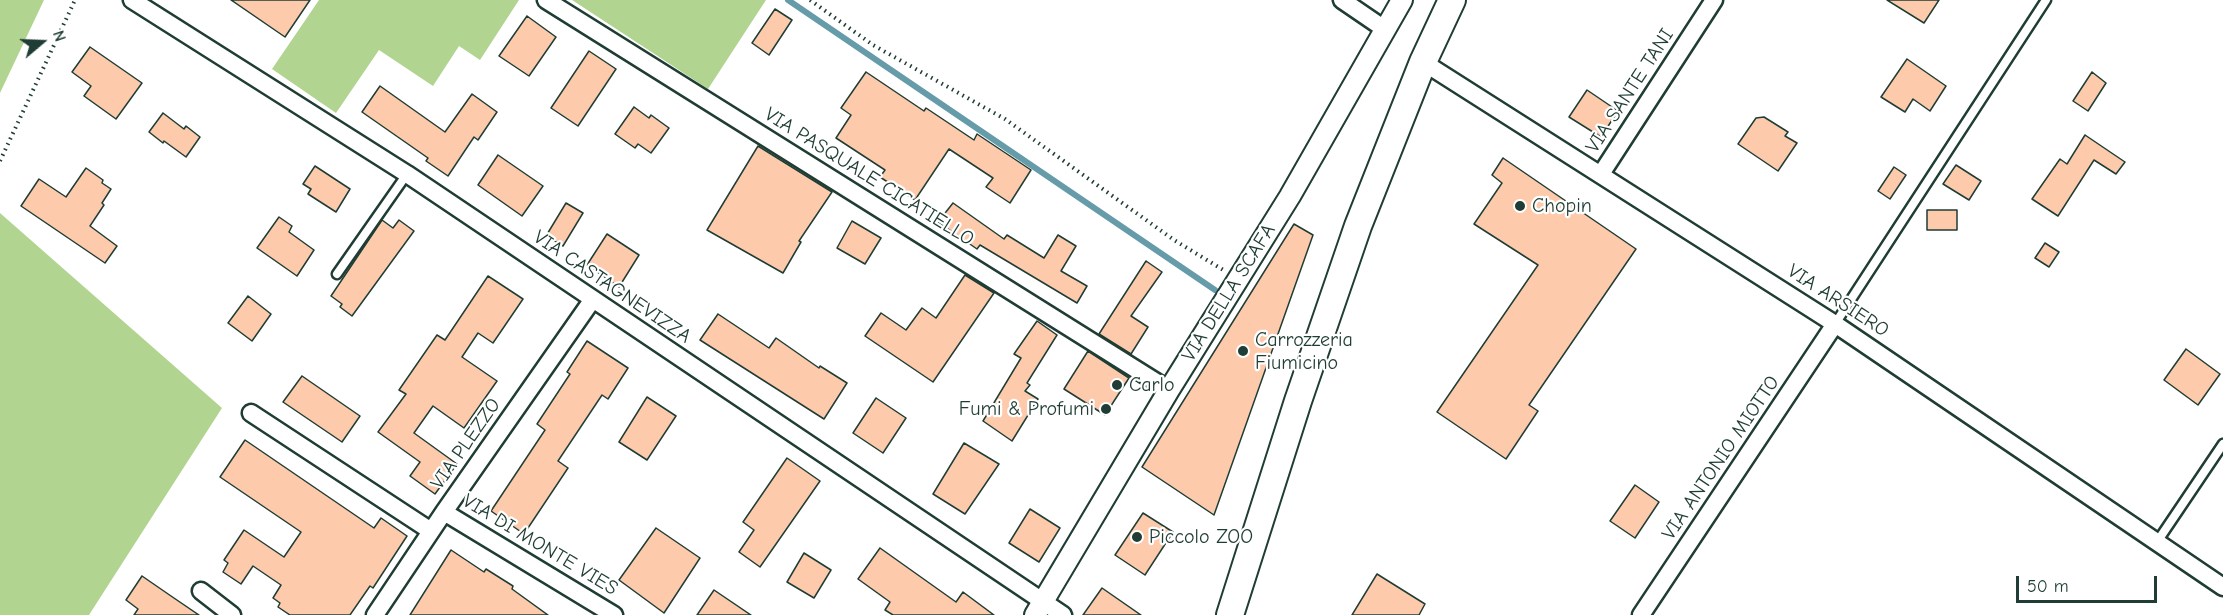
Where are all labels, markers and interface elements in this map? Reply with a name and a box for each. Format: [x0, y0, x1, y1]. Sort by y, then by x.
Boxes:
north arrow [12, 12, 72, 72]
street label: VIA SANTE TANI [1581, 24, 1679, 158]
text: N [49, 28, 69, 44]
street label: VIA PASQUALE CICATIELLO [760, 103, 978, 251]
place label: Chopin [1532, 194, 1592, 218]
marker: Chopin [1513, 199, 1527, 213]
street label: VIA DELLA SCAFA [1177, 220, 1281, 366]
street label: VIA CASTAGNEVIZZA [529, 225, 695, 349]
street label: VIA ARSIERO [1783, 259, 1893, 343]
place label: Carrozzeria Fiumicino [1255, 328, 1353, 375]
marker: Carrozzeria Fiumicino [1236, 344, 1250, 358]
street label: VIA ANTONIO MIOTTO [1657, 371, 1785, 545]
place label: Carlo [1129, 373, 1174, 397]
marker: Carlo [1110, 378, 1124, 392]
street label: VIA PLEZZO [426, 394, 506, 494]
place label: Fumi & Profumi [959, 397, 1094, 421]
marker: Fumi & Profumi [1099, 402, 1113, 416]
street label: VIA DI MONTE VIES [458, 489, 622, 601]
place label: Piccolo ZOO [1149, 525, 1253, 549]
marker: Piccolo ZOO [1130, 530, 1144, 544]
scale bar [2019, 564, 2160, 602]
text: 50 m [2027, 576, 2069, 597]

